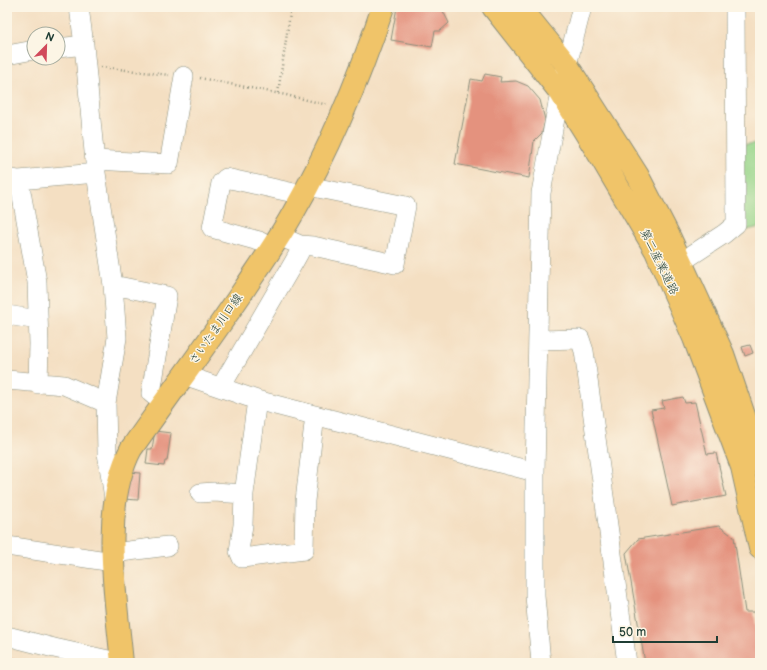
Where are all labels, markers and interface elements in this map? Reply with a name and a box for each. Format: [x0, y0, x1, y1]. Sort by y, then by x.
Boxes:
north arrow [26, 26, 66, 66]
text: N [43, 30, 56, 45]
street label: 第二産業道路 [636, 226, 682, 298]
street label: さいたま川口線 [186, 290, 246, 368]
scale bar [613, 618, 717, 644]
text: 50 m [619, 625, 646, 640]

